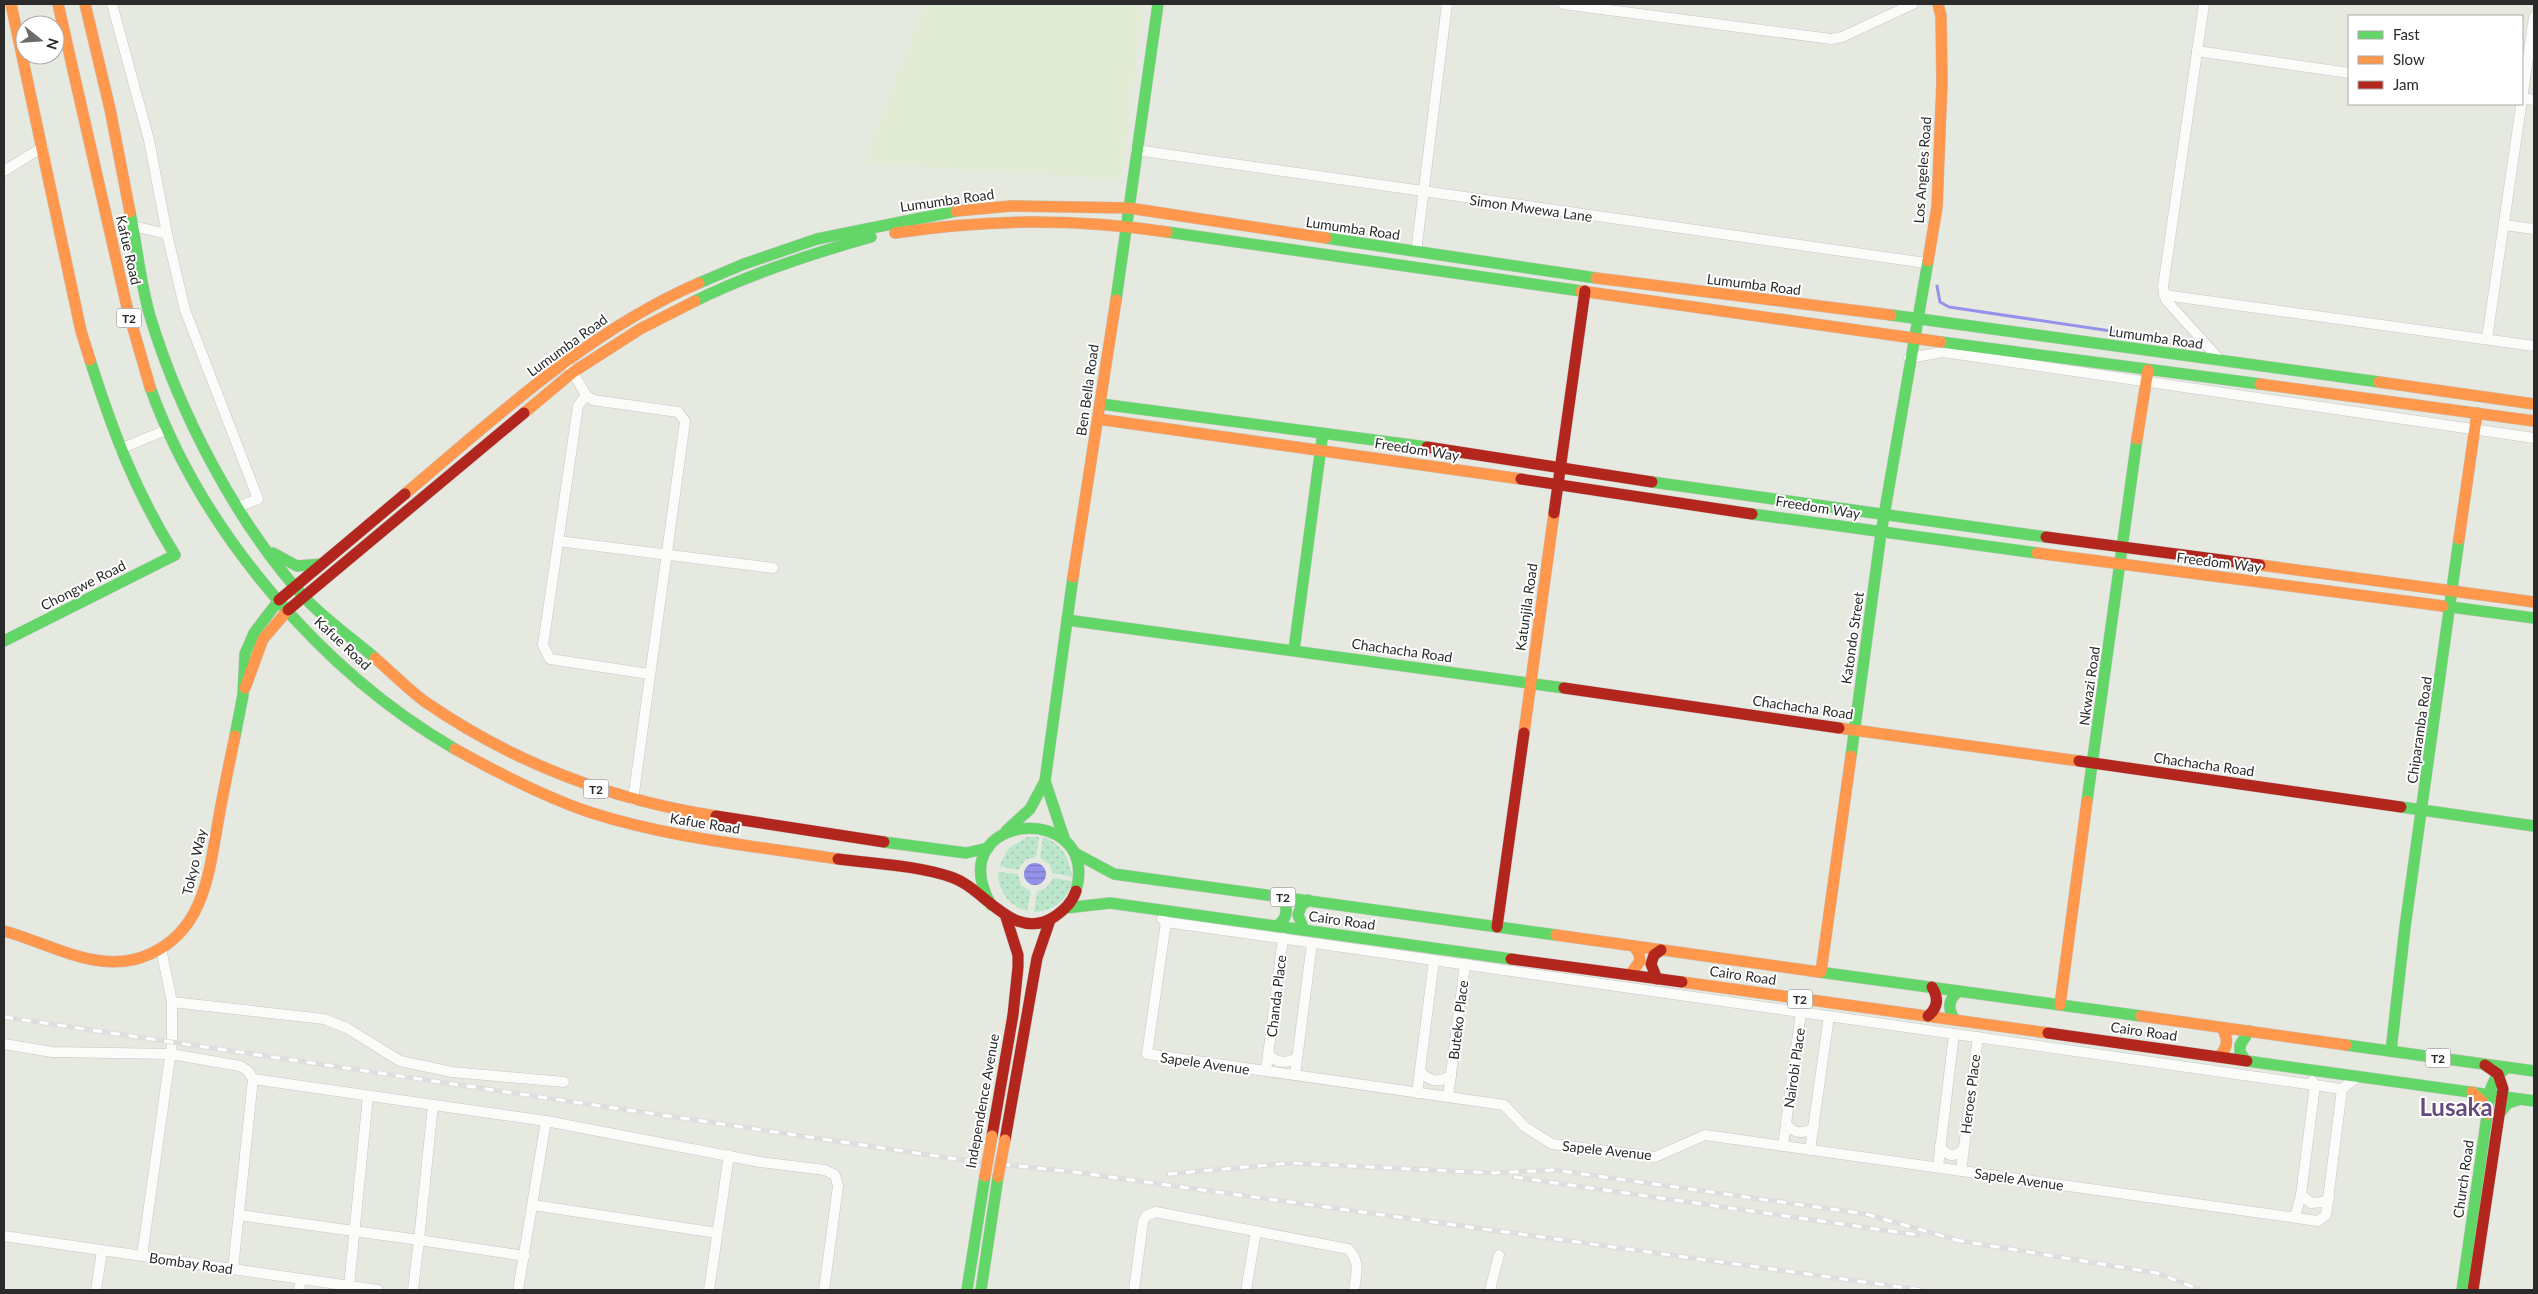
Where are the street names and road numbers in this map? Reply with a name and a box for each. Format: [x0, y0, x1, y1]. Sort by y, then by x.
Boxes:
street label: Los Angeles Road [1910, 116, 1934, 224]
street label: Lumumba Road [899, 185, 995, 215]
street label: Simon Mwewa Lane [1469, 191, 1593, 225]
street label: Lumumba Road [1305, 213, 1401, 243]
street label: Kafue Road [113, 214, 145, 286]
street label: Lumumba Road [1706, 270, 1802, 298]
road number: T2 [116, 308, 142, 328]
street label: Lumumba Road [524, 310, 610, 380]
street label: Lumumba Road [2108, 322, 2204, 352]
street label: Ben Bella Road [1072, 343, 1102, 437]
street label: Freedom Way [1374, 434, 1461, 464]
street label: Freedom Way [1775, 492, 1862, 522]
street label: Freedom Way [2176, 548, 2263, 576]
street label: Chongwe Road [38, 556, 128, 614]
street label: Katunjila Road [1511, 562, 1541, 652]
street label: Katondo Street [1837, 591, 1867, 685]
street label: Kafue Road [311, 613, 375, 673]
street label: Chachacha Road [1350, 635, 1454, 665]
street label: Nkwazi Road [2075, 645, 2103, 727]
street label: Chiparamba Road [2403, 675, 2435, 785]
street label: Chachacha Road [1751, 692, 1855, 722]
street label: Chachacha Road [2152, 749, 2256, 779]
road number: T2 [584, 780, 608, 799]
street label: Kafue Road [669, 809, 741, 837]
street label: Tokyo Way [178, 826, 210, 897]
road number: T2 [1270, 888, 1296, 906]
street label: Cairo Road [1308, 907, 1376, 933]
street label: Chanda Place [1263, 954, 1289, 1038]
street label: Cairo Road [1709, 962, 1777, 988]
street label: Buteko Place [1445, 979, 1471, 1061]
road number: T2 [1788, 990, 1812, 1009]
street label: Cairo Road [2110, 1018, 2178, 1044]
street label: Nairobi Place [1780, 1027, 1808, 1109]
street label: Independence Avenue [962, 1032, 1002, 1170]
street label: Sapele Avenue [1159, 1048, 1251, 1078]
road number: T2 [2426, 1048, 2450, 1068]
street label: Heroes Place [1957, 1053, 1983, 1135]
street label: Sapele Avenue [1561, 1137, 1653, 1163]
street label: Church Road [2449, 1139, 2477, 1219]
street label: Sapele Avenue [1973, 1164, 2065, 1194]
street label: Bombay Road [148, 1249, 234, 1277]

